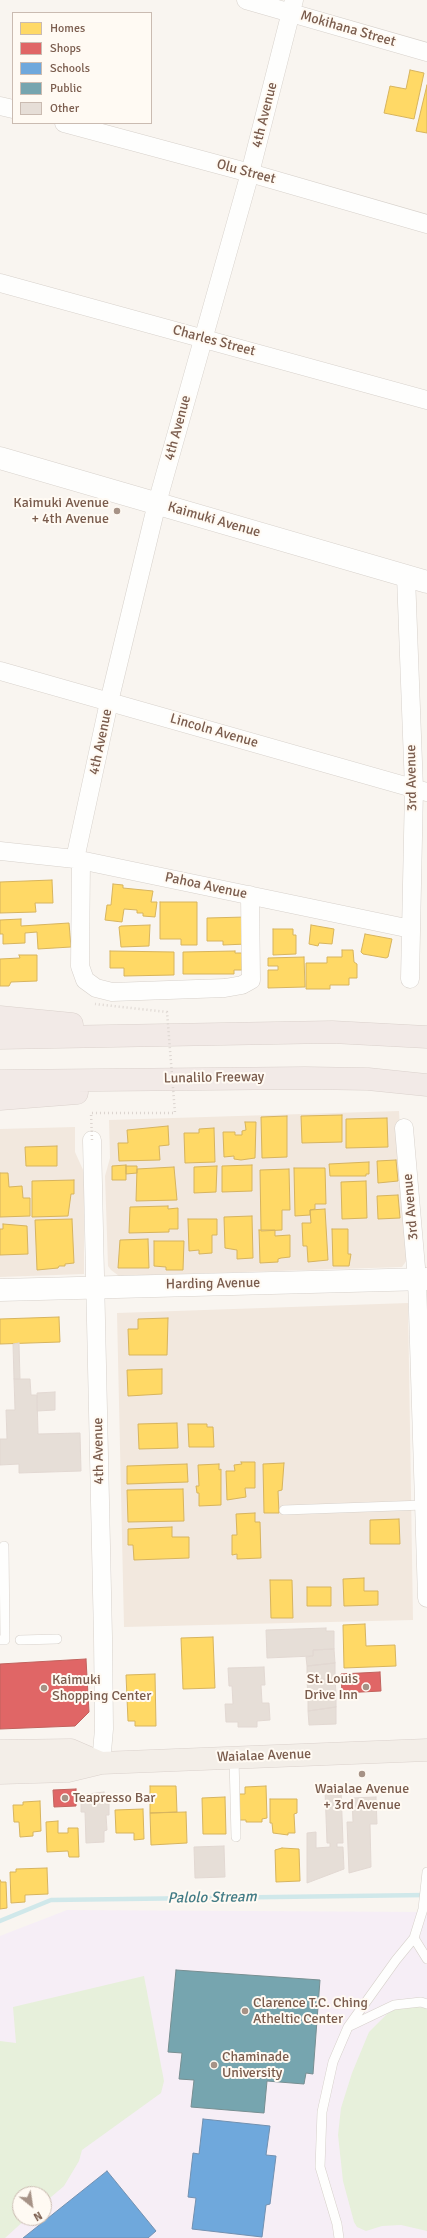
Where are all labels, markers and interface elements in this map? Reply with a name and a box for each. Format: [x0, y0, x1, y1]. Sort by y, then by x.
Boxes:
street label: Mokihana Street [298, 7, 398, 51]
legend [12, 12, 152, 124]
text: Homes [50, 21, 85, 36]
text: Shops [50, 41, 81, 56]
text: Schools [50, 61, 90, 76]
street label: 4th Avenue [249, 80, 281, 150]
text: Public [50, 81, 82, 96]
text: Other [50, 101, 79, 116]
street label: Olu Street [215, 156, 277, 188]
street label: Charles Street [171, 322, 257, 360]
street label: 4th Avenue [161, 393, 195, 463]
place label: Kaimuki Avenue + 4th Avenue [13, 495, 109, 528]
street label: Kaimuki Avenue [166, 499, 262, 541]
marker: Kaimuki Avenue + 4th Avenue [112, 506, 122, 516]
street label: 4th Avenue [86, 708, 116, 776]
street label: Lincoln Avenue [168, 710, 260, 752]
street label: 3rd Avenue [403, 744, 421, 812]
street label: Pahoa Avenue [163, 869, 249, 903]
street label: Lunalilo Freeway [164, 1069, 264, 1087]
street label: 3rd Avenue [400, 1173, 422, 1241]
street label: Harding Avenue [166, 1275, 260, 1293]
street label: 4th Avenue [90, 1417, 108, 1485]
place label: St. Louis Drive Inn [304, 1671, 358, 1704]
place label: Kaimuki Shopping Center [52, 1672, 151, 1704]
marker: St. Louis Drive Inn [361, 1682, 371, 1692]
marker: Kaimuki Shopping Center [39, 1683, 49, 1693]
street label: Waialae Avenue [217, 1746, 311, 1766]
marker: Waialae Avenue + 3rd Avenue [357, 1769, 367, 1779]
place label: Waialae Avenue + 3rd Avenue [315, 1781, 409, 1814]
place label: Teapresso Bar [73, 1790, 155, 1806]
marker: Teapresso Bar [60, 1793, 70, 1803]
water label: Palolo Stream [167, 1888, 257, 1908]
place label: Clarence T.C. Ching Atheltic Center [253, 1995, 368, 2028]
marker: Clarence T.C. Ching Atheltic Center [240, 2006, 250, 2016]
place label: Chaminade University [222, 2049, 289, 2082]
marker: Chaminade University [209, 2060, 219, 2070]
north arrow [12, 2186, 52, 2226]
text: N [31, 2208, 44, 2224]

